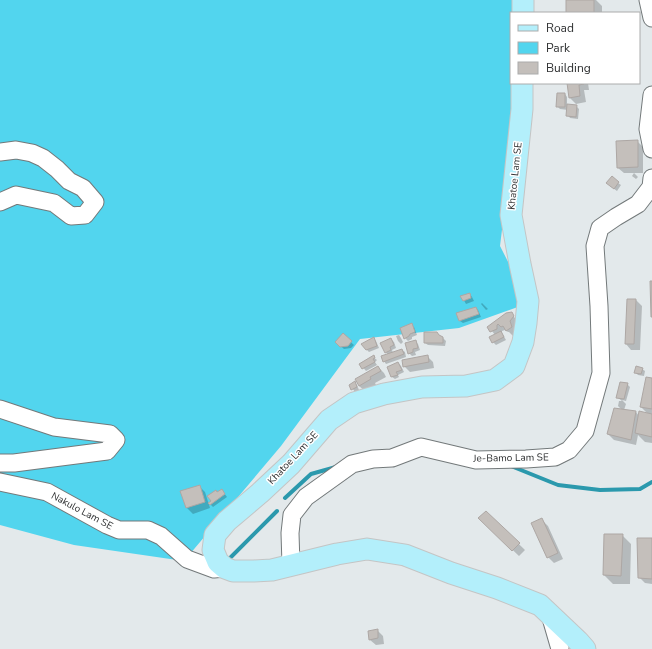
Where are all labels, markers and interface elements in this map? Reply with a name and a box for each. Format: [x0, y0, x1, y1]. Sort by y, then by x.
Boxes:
legend [510, 12, 640, 84]
text: Road [546, 20, 574, 36]
text: Park [546, 40, 571, 56]
text: Building [546, 60, 591, 76]
street label: Khatoe Lam SE [504, 141, 526, 211]
street label: Khatoe Lam SE [265, 428, 321, 488]
street label: Je-Bamo Lam SE [472, 450, 549, 466]
street label: Nakulo Lam SE [49, 489, 116, 533]

